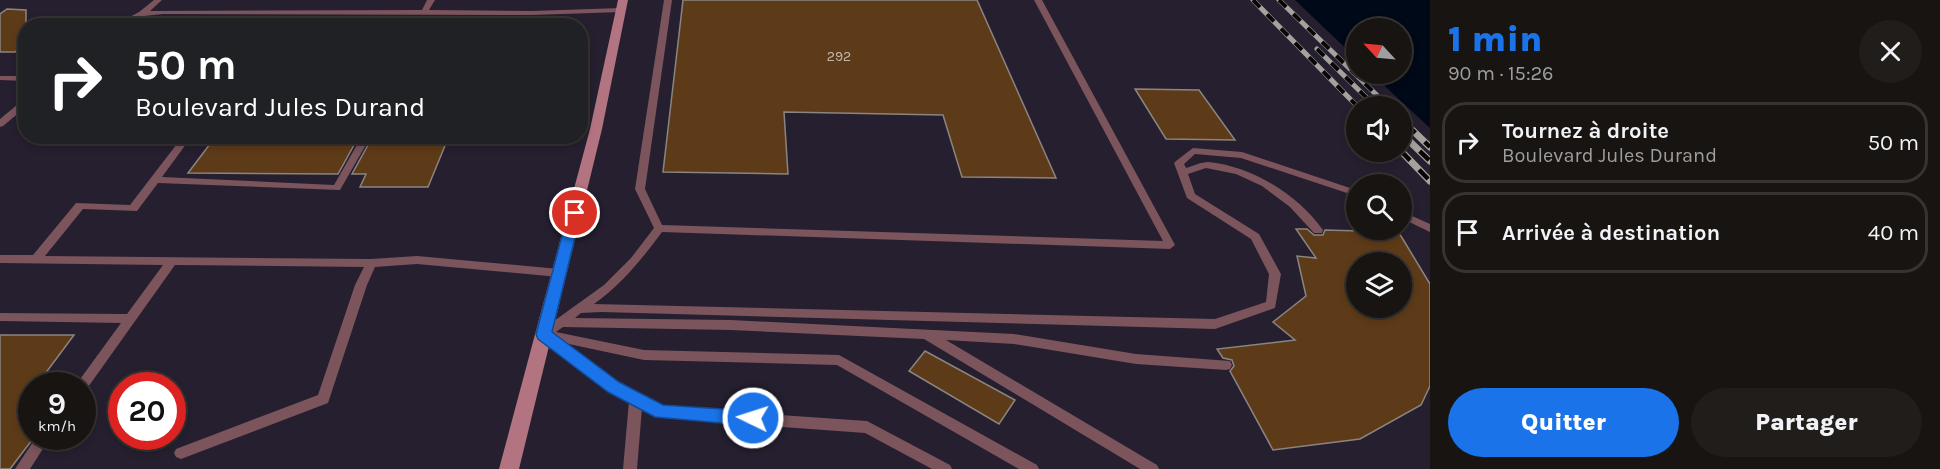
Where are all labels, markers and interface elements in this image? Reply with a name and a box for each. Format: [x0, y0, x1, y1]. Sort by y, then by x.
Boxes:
north arrow [1346, 18, 1412, 84]
map controls [1346, 18, 1412, 318]
text: 1 min [1448, 18, 1542, 60]
button: close [1859, 20, 1922, 83]
text: 50 m [135, 40, 237, 90]
icon: right [36, 42, 114, 120]
house number: 292 [827, 48, 851, 65]
text: 90 m · 15:26 [1448, 62, 1554, 85]
text: Boulevard Jules Durand [135, 91, 425, 123]
button: sound [1346, 96, 1412, 162]
text: Tournez à droite [1502, 118, 1669, 144]
icon: right [1451, 126, 1484, 159]
text: 50 m [1868, 130, 1919, 156]
text: Boulevard Jules Durand [1502, 144, 1717, 167]
button: search [1346, 174, 1412, 240]
pin [549, 187, 600, 238]
icon: arrive [558, 196, 591, 229]
icon: arrive [1451, 216, 1484, 249]
text: Arrivée à destination [1502, 220, 1720, 246]
text: 40 m [1868, 220, 1919, 246]
button: layers [1346, 252, 1412, 318]
speed limit sign: 20 [108, 372, 186, 450]
text: 9 [48, 386, 66, 422]
position arrow [721, 386, 785, 450]
button: Quitter [1448, 388, 1679, 457]
button: Partager [1691, 388, 1922, 457]
text: km/h [38, 417, 76, 435]

